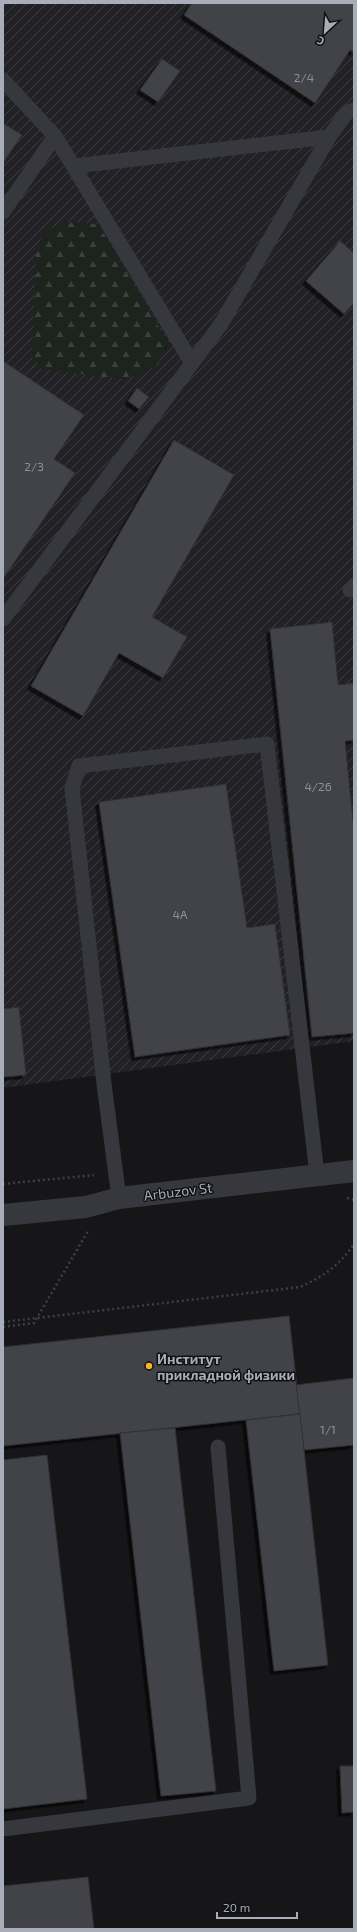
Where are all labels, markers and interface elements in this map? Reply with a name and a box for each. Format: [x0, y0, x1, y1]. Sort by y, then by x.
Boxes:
north arrow [305, 12, 345, 52]
text: С [314, 34, 326, 49]
house number: 2/4 [294, 70, 314, 84]
house number: 2/3 [24, 459, 44, 473]
house number: 4/26 [304, 779, 332, 793]
house number: 4А [173, 907, 188, 921]
street label: Arbuzov St [143, 1178, 213, 1204]
place label: Институт прикладной физики [157, 1350, 295, 1383]
marker: Институт прикладной физики [144, 1361, 154, 1371]
house number: 1/1 [320, 1422, 336, 1436]
scale bar [217, 1894, 297, 1920]
text: 20 m [223, 1900, 250, 1914]

